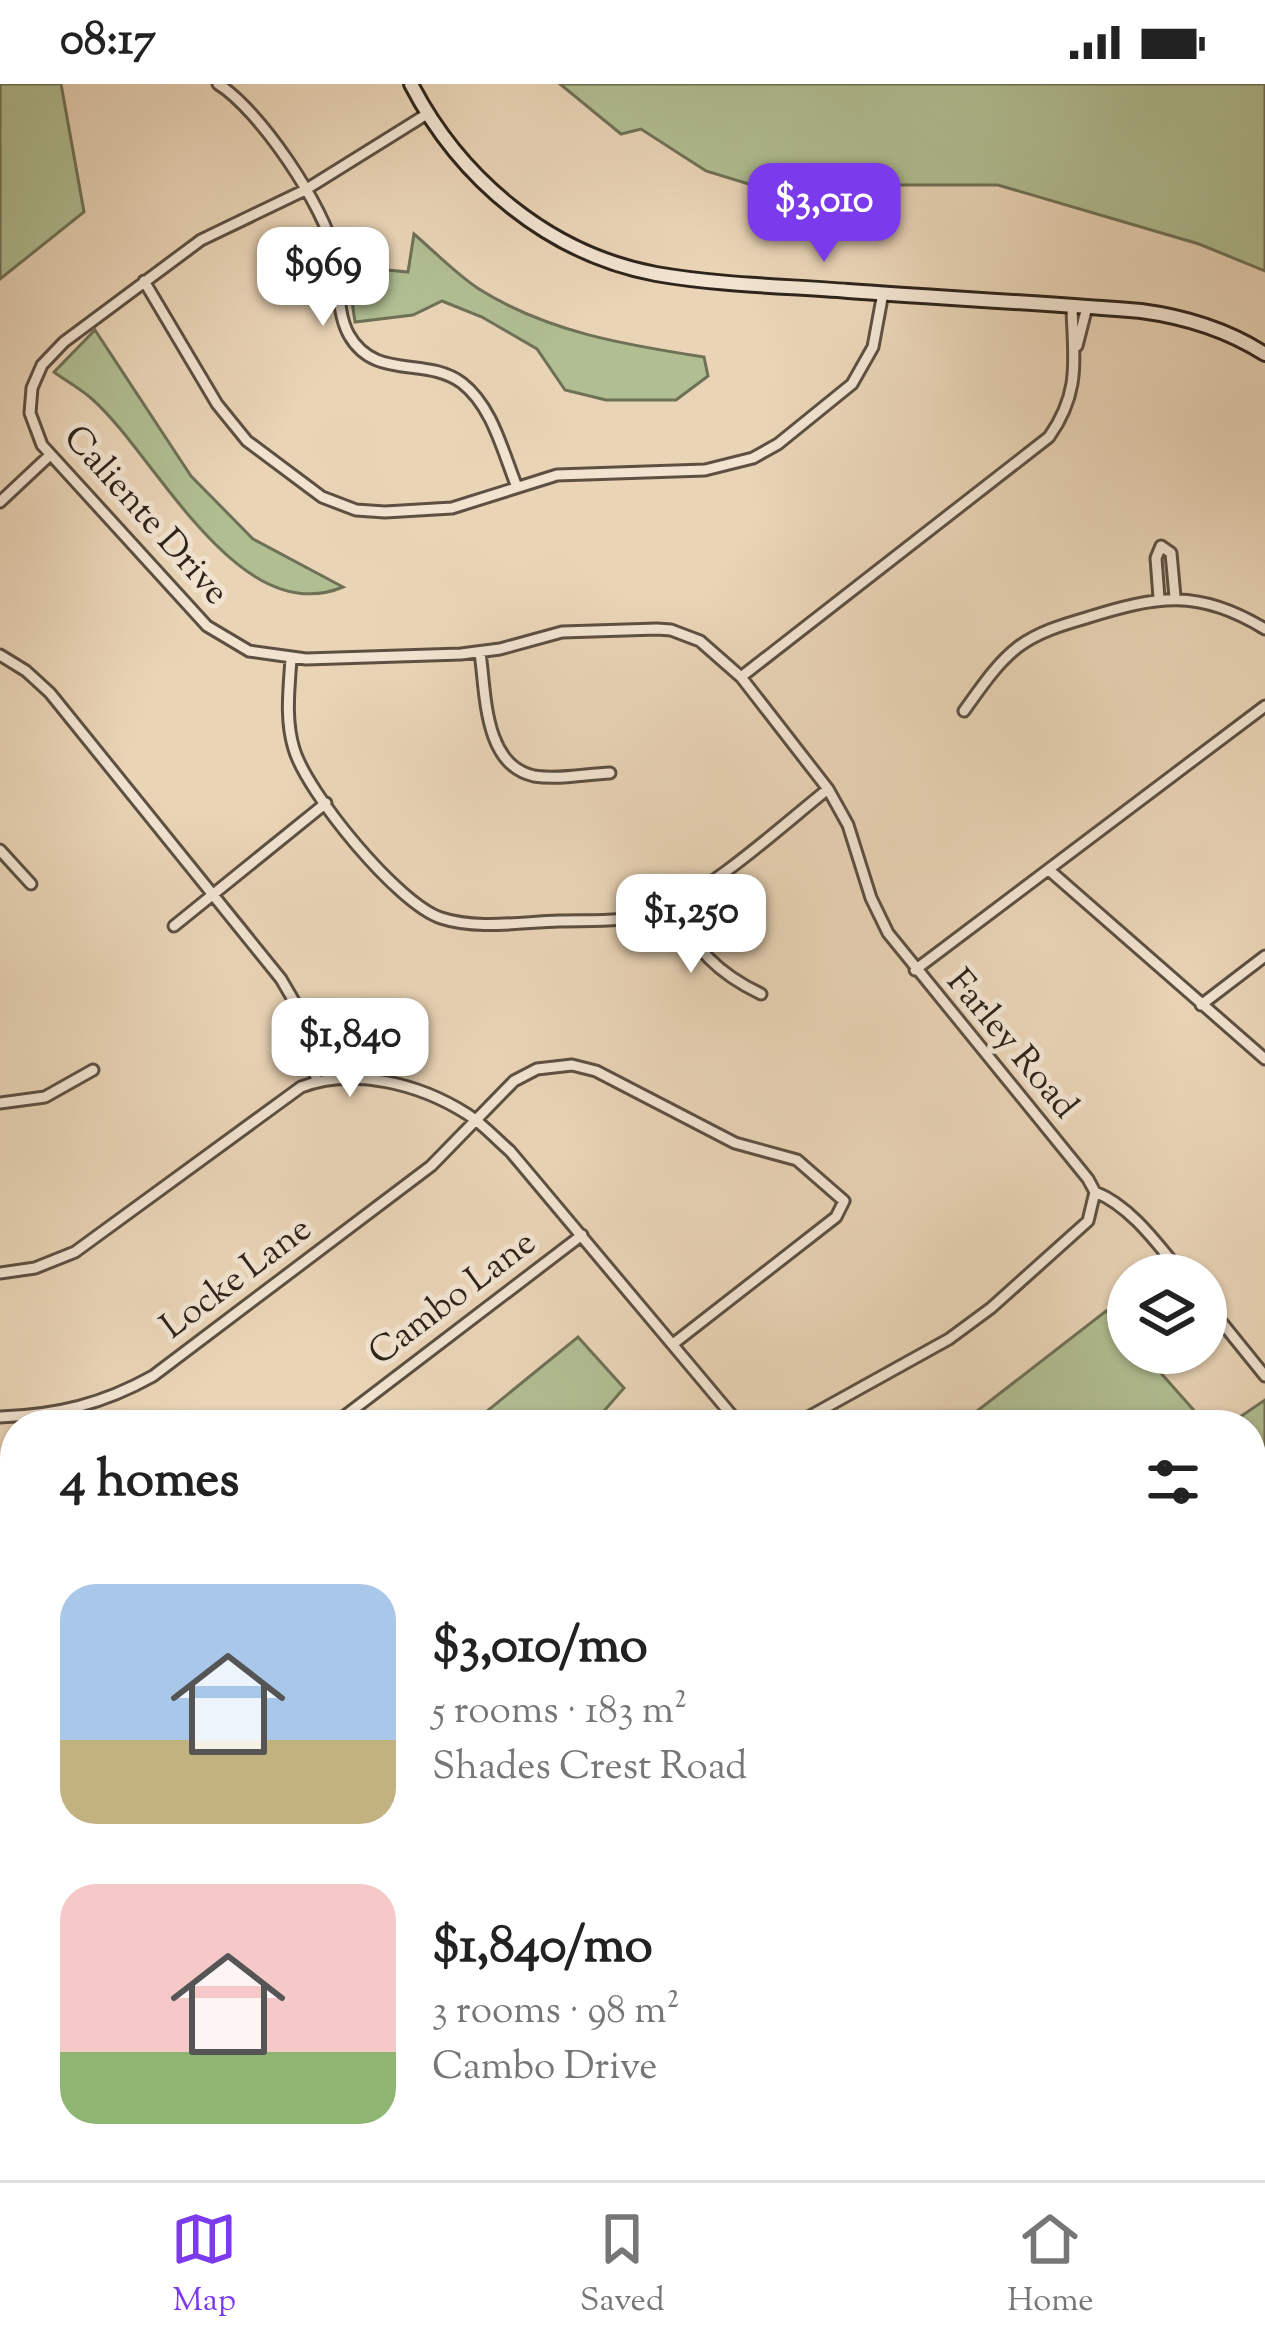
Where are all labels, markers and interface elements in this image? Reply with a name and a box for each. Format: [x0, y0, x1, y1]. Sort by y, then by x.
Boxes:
text: 08:17 [60, 10, 156, 75]
pin: $3,010 [726, 163, 922, 265]
text: $3,010 [775, 174, 873, 230]
pin: $969 [252, 227, 394, 329]
text: $969 [284, 238, 362, 294]
street label: Caliente Drive [50, 415, 240, 617]
pin: $1,250 [593, 874, 789, 976]
text: $1,250 [643, 885, 739, 941]
street label: Farley Road [933, 959, 1089, 1131]
pin: $1,840 [252, 998, 448, 1100]
text: $1,840 [299, 1009, 401, 1065]
street label: Locke Lane [151, 1205, 323, 1353]
street label: Cambo Lane [358, 1219, 548, 1379]
map controls [1107, 1254, 1227, 1374]
button: layers [1107, 1254, 1227, 1374]
text: 4 homes [60, 1446, 239, 1519]
icon: filters [1140, 1449, 1206, 1515]
text: $3,010/mo [432, 1612, 648, 1685]
icon: home [156, 1632, 300, 1776]
text: 5 rooms · 183 m² [432, 1685, 687, 1741]
text: Shades Crest Road [432, 1741, 747, 1797]
text: $1,840/mo [432, 1912, 653, 1985]
icon: home [156, 1932, 300, 2076]
text: 3 rooms · 98 m² [432, 1985, 680, 2041]
text: Cambo Drive [432, 2041, 658, 2097]
tab: Map [171, 2206, 237, 2326]
tab: Saved [580, 2206, 665, 2326]
tab: Home [1007, 2206, 1094, 2326]

